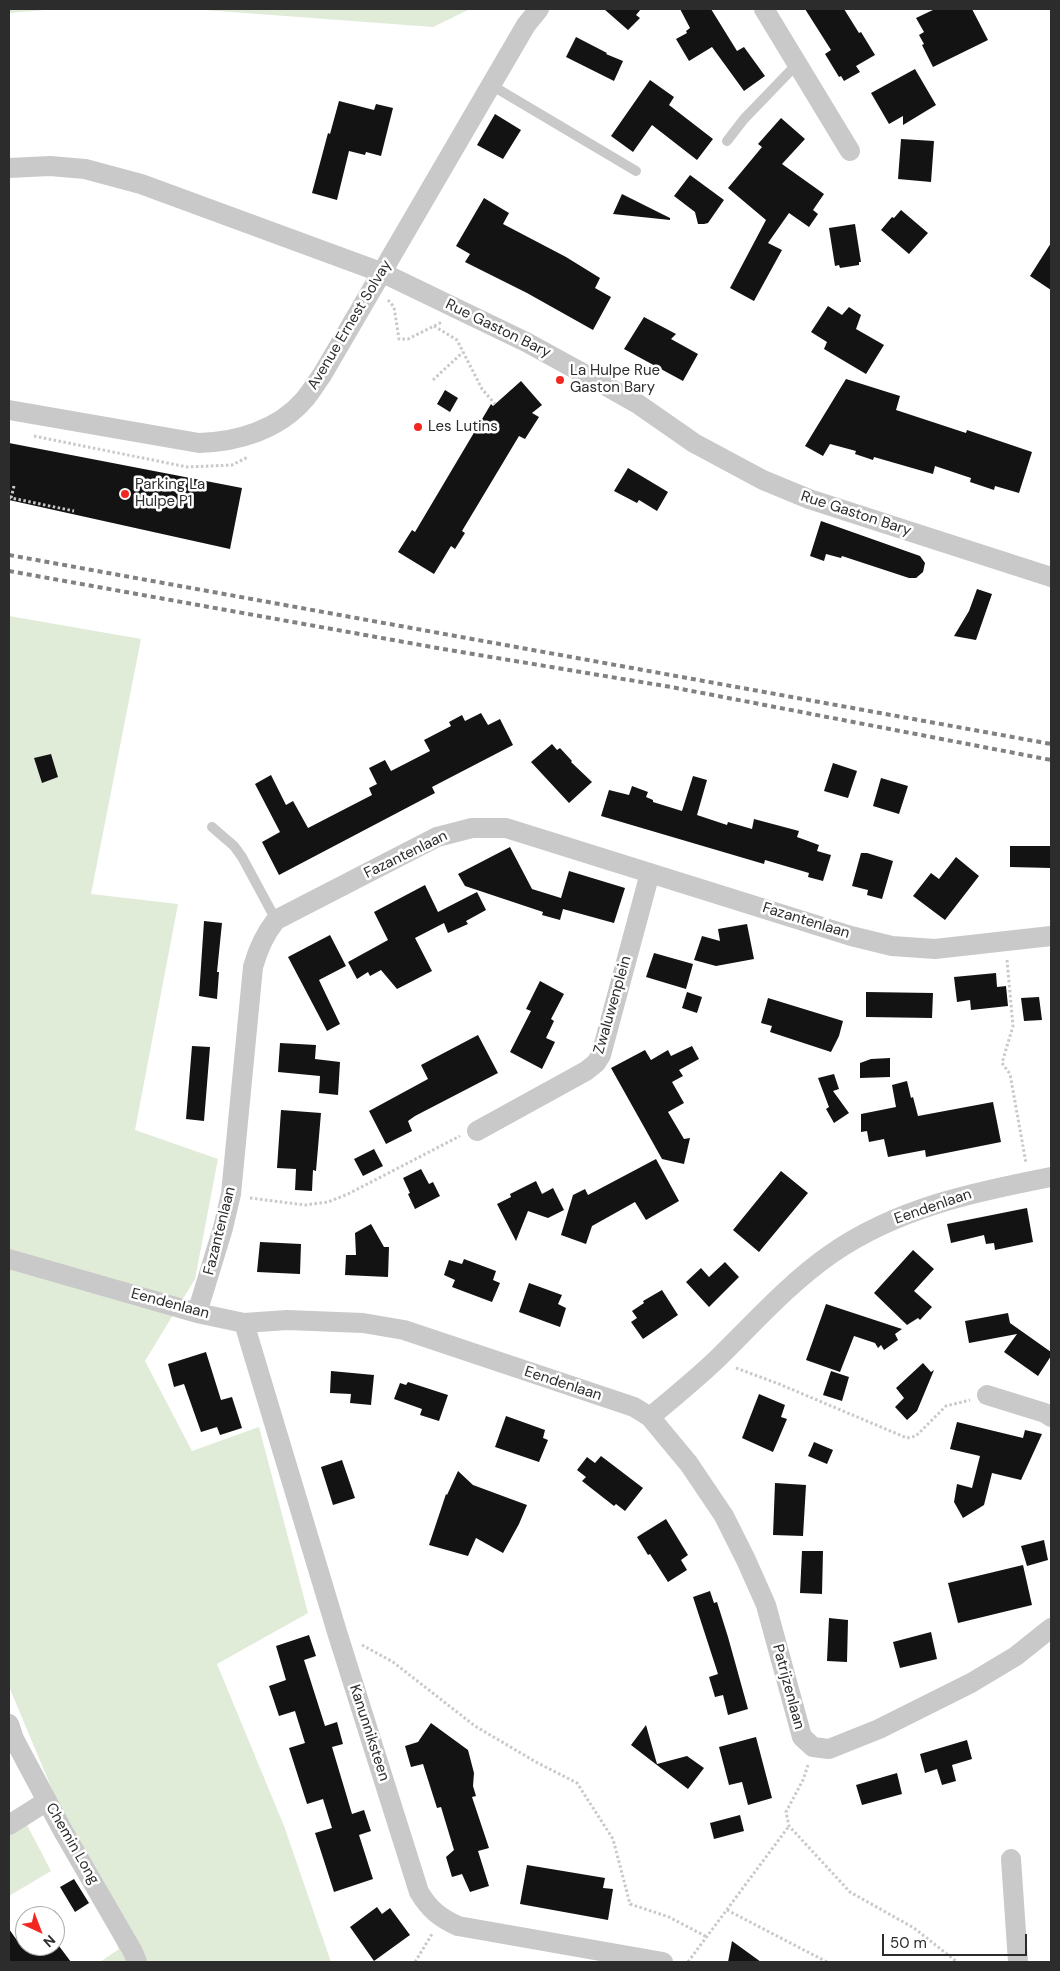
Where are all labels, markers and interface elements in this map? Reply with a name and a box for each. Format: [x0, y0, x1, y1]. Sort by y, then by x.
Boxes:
street label: Avenue Ernest Solvay [304, 257, 396, 393]
street label: Rue Gaston Bary [442, 296, 554, 362]
place label: La Hulpe Rue Gaston Bary [570, 362, 660, 397]
marker: La Hulpe Rue Gaston Bary [554, 374, 566, 386]
place label: Les Lutins [428, 418, 498, 436]
marker: Les Lutins [412, 421, 424, 433]
place label: Parking La Hulpe P1 [135, 476, 205, 511]
marker: Parking La Hulpe P1 [119, 488, 131, 500]
street label: Rue Gaston Bary [799, 488, 913, 540]
street label: Fazantenlaan [361, 827, 451, 883]
street label: Fazantenlaan [760, 899, 852, 943]
street label: Zwaluwenplein [590, 954, 636, 1056]
street label: Fazantenlaan [200, 1185, 240, 1277]
street label: Eendenlaan [892, 1185, 974, 1229]
street label: Eendenlaan [129, 1285, 211, 1323]
street label: Eendenlaan [522, 1363, 604, 1405]
street label: Patrijzenlaan [768, 1643, 808, 1731]
street label: Kanunniksteen [345, 1683, 393, 1783]
street label: Chemin Long [41, 1800, 103, 1888]
north arrow [15, 1906, 65, 1956]
scale bar [885, 1924, 1030, 1956]
text: N [40, 1931, 59, 1951]
text: 50 m [890, 1933, 927, 1953]

